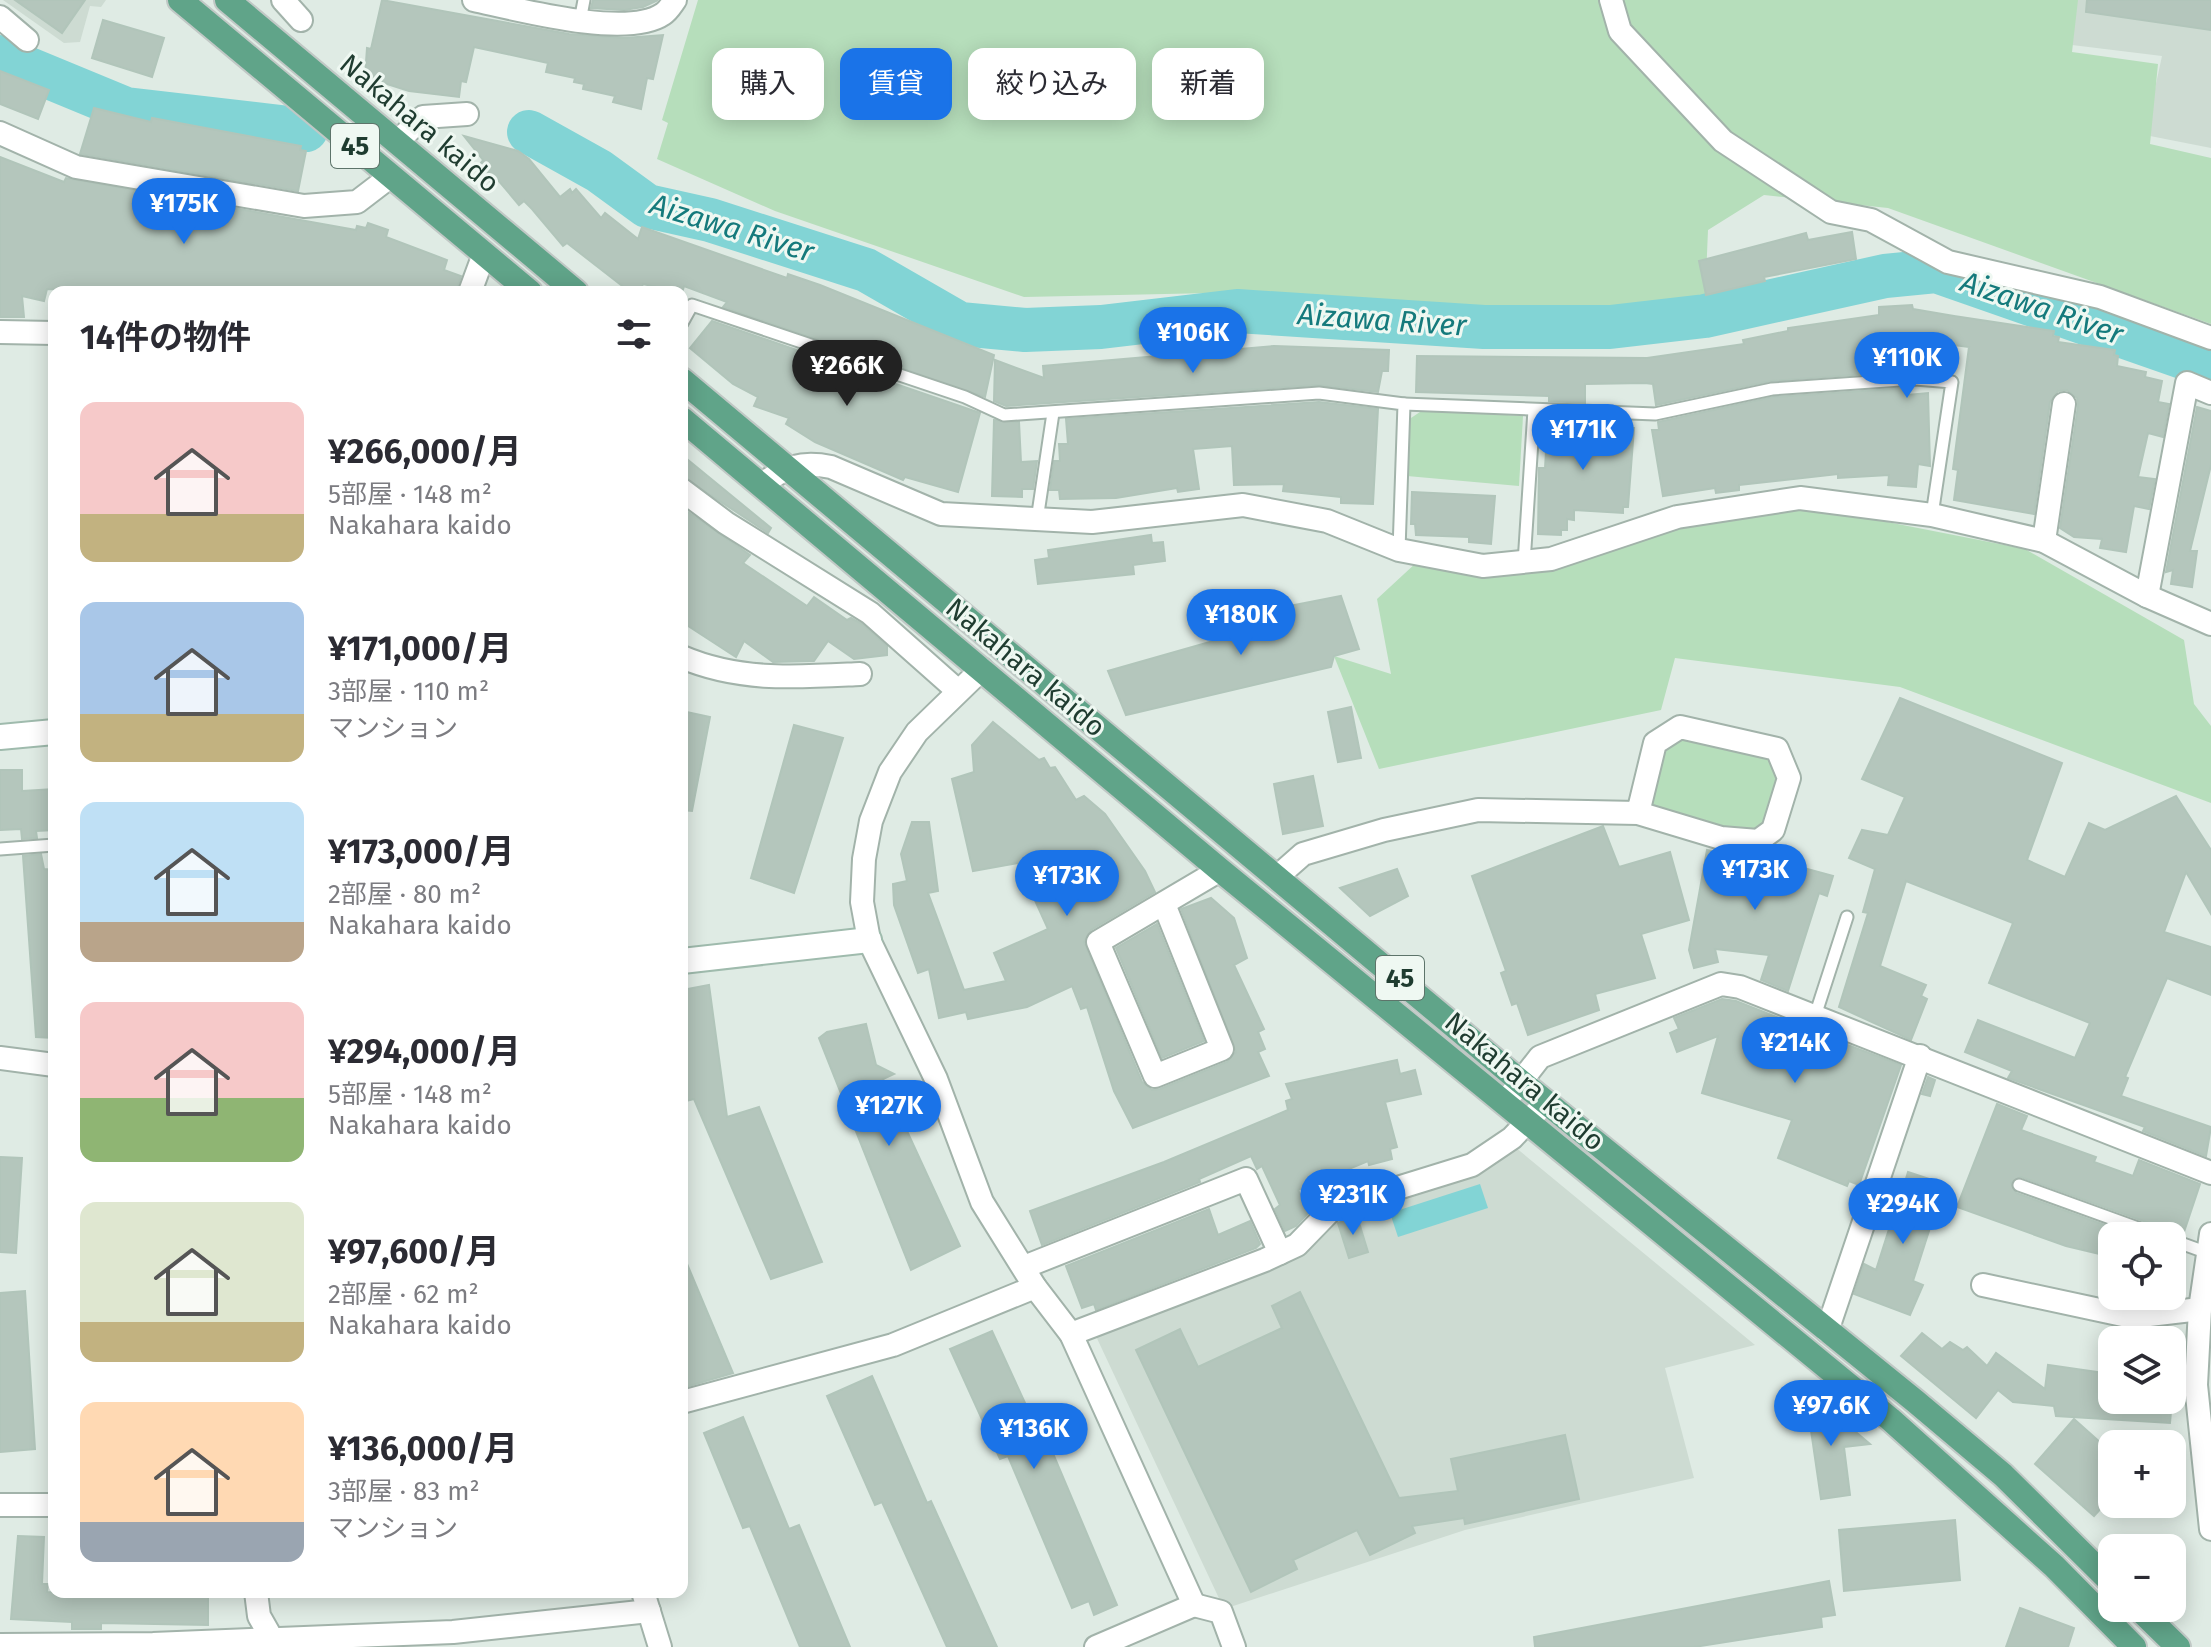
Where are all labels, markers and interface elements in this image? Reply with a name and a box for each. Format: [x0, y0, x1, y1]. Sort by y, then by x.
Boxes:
street label: Nakahara kaido [333, 47, 506, 200]
chip: 購入 [712, 48, 824, 120]
chip: 賃貸 [840, 48, 952, 120]
chip: 絞り込み [968, 48, 1136, 120]
chip: 新着 [1152, 48, 1264, 120]
road number: 45 [331, 124, 379, 168]
pin: ¥175K [128, 178, 240, 246]
water label: Aizawa River [645, 186, 820, 270]
text: ¥175K [150, 188, 218, 219]
water label: Aizawa River [1955, 263, 2129, 353]
water label: Aizawa River [1295, 296, 1469, 344]
pin: ¥106K [1137, 307, 1249, 375]
icon: filters [612, 312, 656, 356]
text: 14件の物件 [80, 317, 251, 358]
text: ¥106K [1157, 317, 1229, 348]
pin: ¥110K [1851, 332, 1963, 400]
pin: ¥266K [791, 340, 903, 408]
text: ¥110K [1872, 342, 1942, 373]
text: ¥266K [810, 350, 884, 381]
pin: ¥171K [1527, 404, 1639, 472]
text: ¥171K [1550, 414, 1616, 445]
text: ¥266,000/月 [328, 431, 522, 472]
icon: home [144, 434, 240, 530]
text: 5部屋 · 148 m² [328, 479, 492, 510]
text: Nakahara kaido [328, 510, 512, 541]
pin: ¥180K [1185, 589, 1297, 657]
street label: Nakahara kaido [939, 591, 1112, 744]
text: ¥180K [1205, 599, 1277, 630]
text: ¥171,000/月 [328, 628, 512, 669]
icon: home [144, 634, 240, 730]
text: 3部屋 · 110 m² [328, 676, 489, 707]
text: マンション [328, 713, 458, 744]
text: ¥173,000/月 [328, 831, 514, 872]
icon: home [144, 834, 240, 930]
pin: ¥173K [1699, 844, 1811, 912]
pin: ¥173K [1011, 850, 1123, 918]
text: ¥173K [1721, 854, 1789, 885]
text: ¥173K [1033, 860, 1101, 891]
text: 2部屋 · 80 m² [328, 879, 481, 910]
text: Nakahara kaido [328, 910, 512, 941]
road number: 45 [1376, 956, 1424, 1000]
street label: Nakahara kaido [1438, 1005, 1611, 1158]
pin: ¥214K [1739, 1017, 1851, 1085]
text: ¥214K [1760, 1027, 1830, 1058]
text: ¥294,000/月 [328, 1031, 521, 1072]
icon: home [144, 1034, 240, 1130]
text: 5部屋 · 148 m² [328, 1079, 492, 1110]
pin: ¥127K [833, 1080, 945, 1148]
text: ¥127K [855, 1090, 923, 1121]
text: Nakahara kaido [328, 1110, 512, 1141]
pin: ¥231K [1297, 1169, 1409, 1237]
pin: ¥294K [1847, 1178, 1959, 1246]
text: ¥231K [1318, 1179, 1388, 1210]
text: ¥294K [1866, 1188, 1940, 1219]
map controls [2098, 1222, 2186, 1622]
button: locate [2098, 1222, 2186, 1310]
text: ¥97,600/月 [328, 1231, 500, 1272]
icon: home [144, 1234, 240, 1330]
text: 2部屋 · 62 m² [328, 1279, 479, 1310]
text: Nakahara kaido [328, 1310, 512, 1341]
button: layers [2098, 1326, 2186, 1414]
pin: ¥97.6K [1766, 1380, 1896, 1448]
text: ¥97.6K [1792, 1390, 1870, 1421]
pin: ¥136K [978, 1403, 1090, 1471]
text: ¥136K [999, 1413, 1069, 1444]
text: ¥136,000/月 [328, 1428, 518, 1469]
button: + [2098, 1430, 2186, 1518]
icon: home [144, 1434, 240, 1530]
text: 3部屋 · 83 m² [328, 1476, 480, 1507]
text: マンション [328, 1513, 458, 1544]
button: − [2098, 1534, 2186, 1622]

